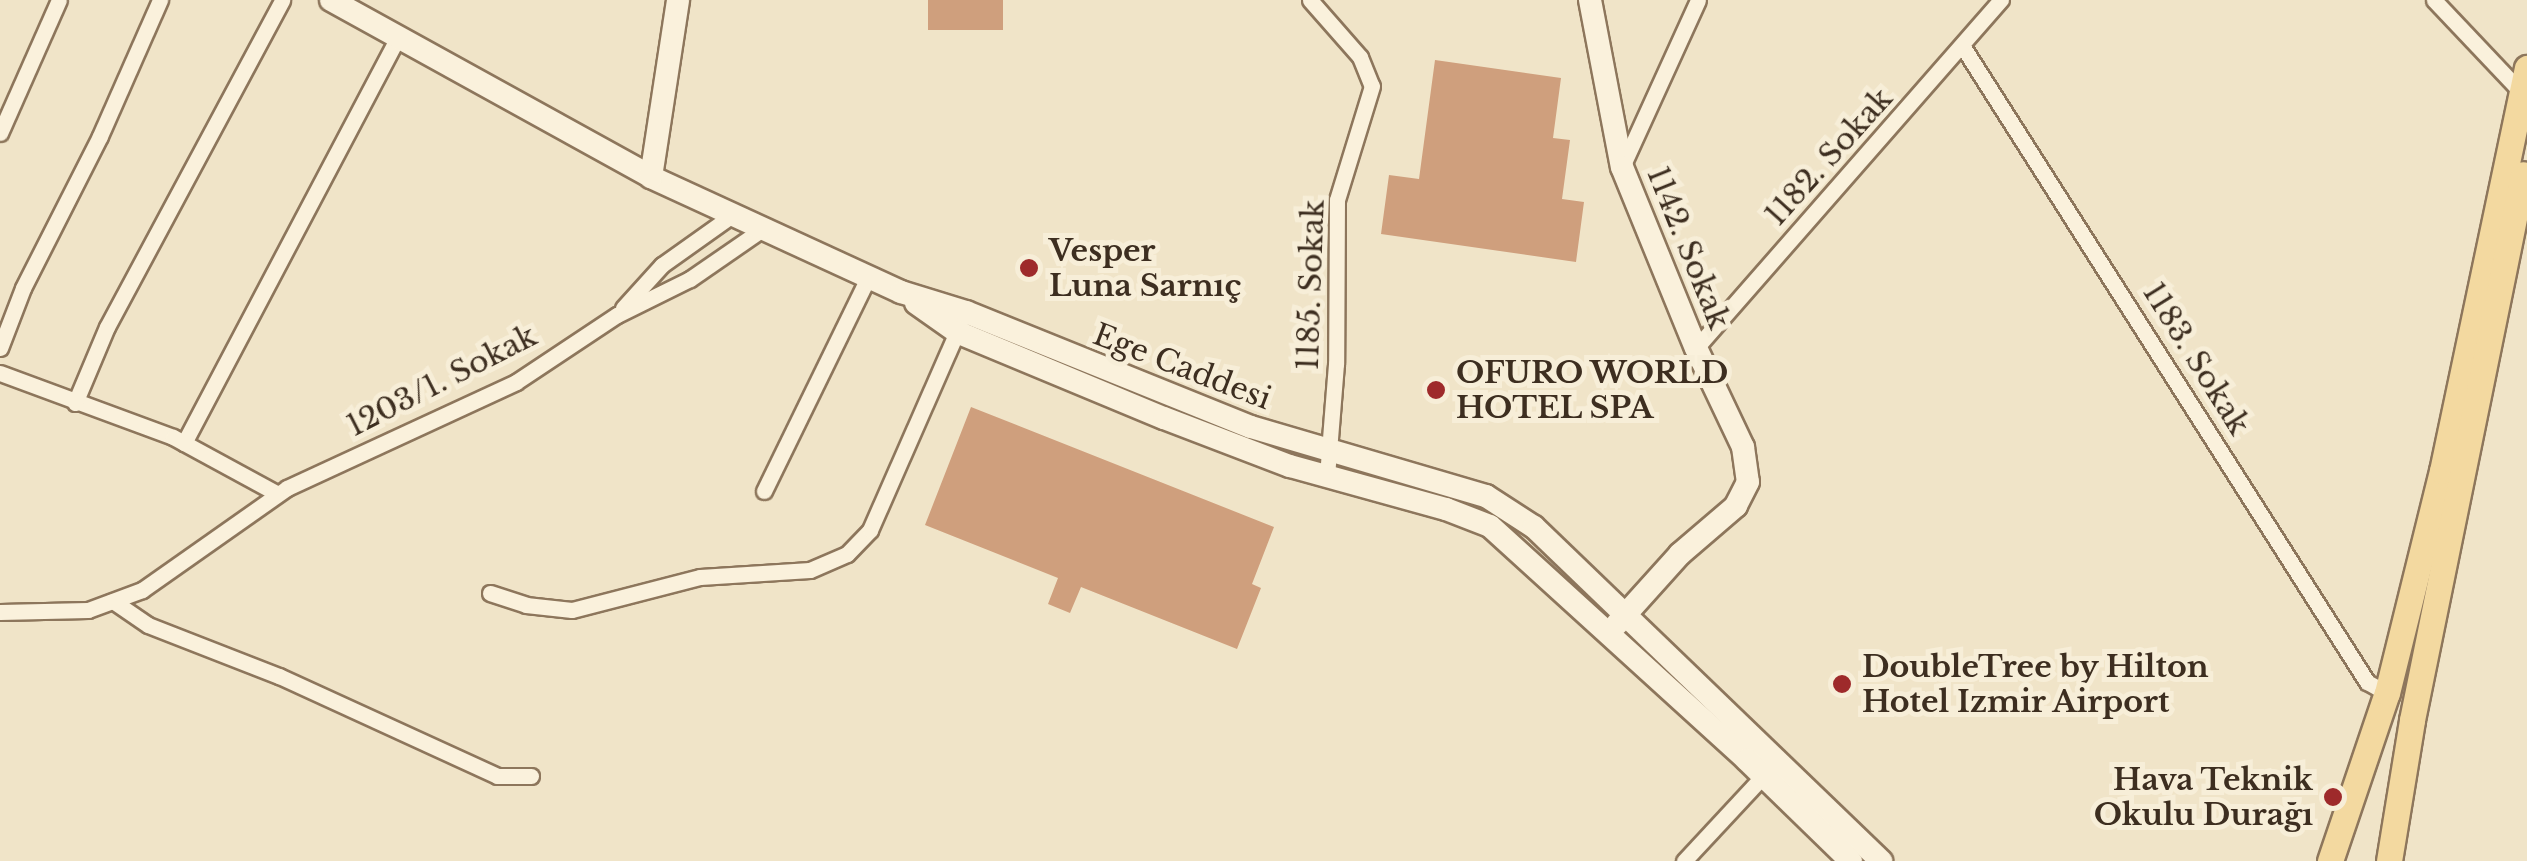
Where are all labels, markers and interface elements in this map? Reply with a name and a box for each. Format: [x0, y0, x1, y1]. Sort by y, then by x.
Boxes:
street label: 1182. Sokak [1758, 81, 1900, 233]
street label: 1142. Sokak [1639, 162, 1737, 334]
street label: 1185. Sokak [1290, 199, 1332, 371]
place label: Vesper Luna Sarnıç [1049, 233, 1241, 304]
marker: Vesper Luna Sarnıç [1018, 257, 1040, 279]
street label: 1183. Sokak [2135, 276, 2257, 442]
street label: Ege Caddesi [1088, 317, 1276, 417]
street label: 1203/1. Sokak [341, 318, 543, 444]
place label: OFURO WORLD HOTEL SPA [1456, 355, 1730, 426]
marker: OFURO WORLD HOTEL SPA [1425, 379, 1447, 401]
place label: DoubleTree by Hilton Hotel Izmir Airport [1862, 649, 2209, 720]
marker: DoubleTree by Hilton Hotel Izmir Airport [1831, 673, 1853, 695]
place label: Hava Teknik Okulu Durağı [2094, 762, 2313, 832]
marker: Hava Teknik Okulu Durağı [2322, 786, 2344, 808]

